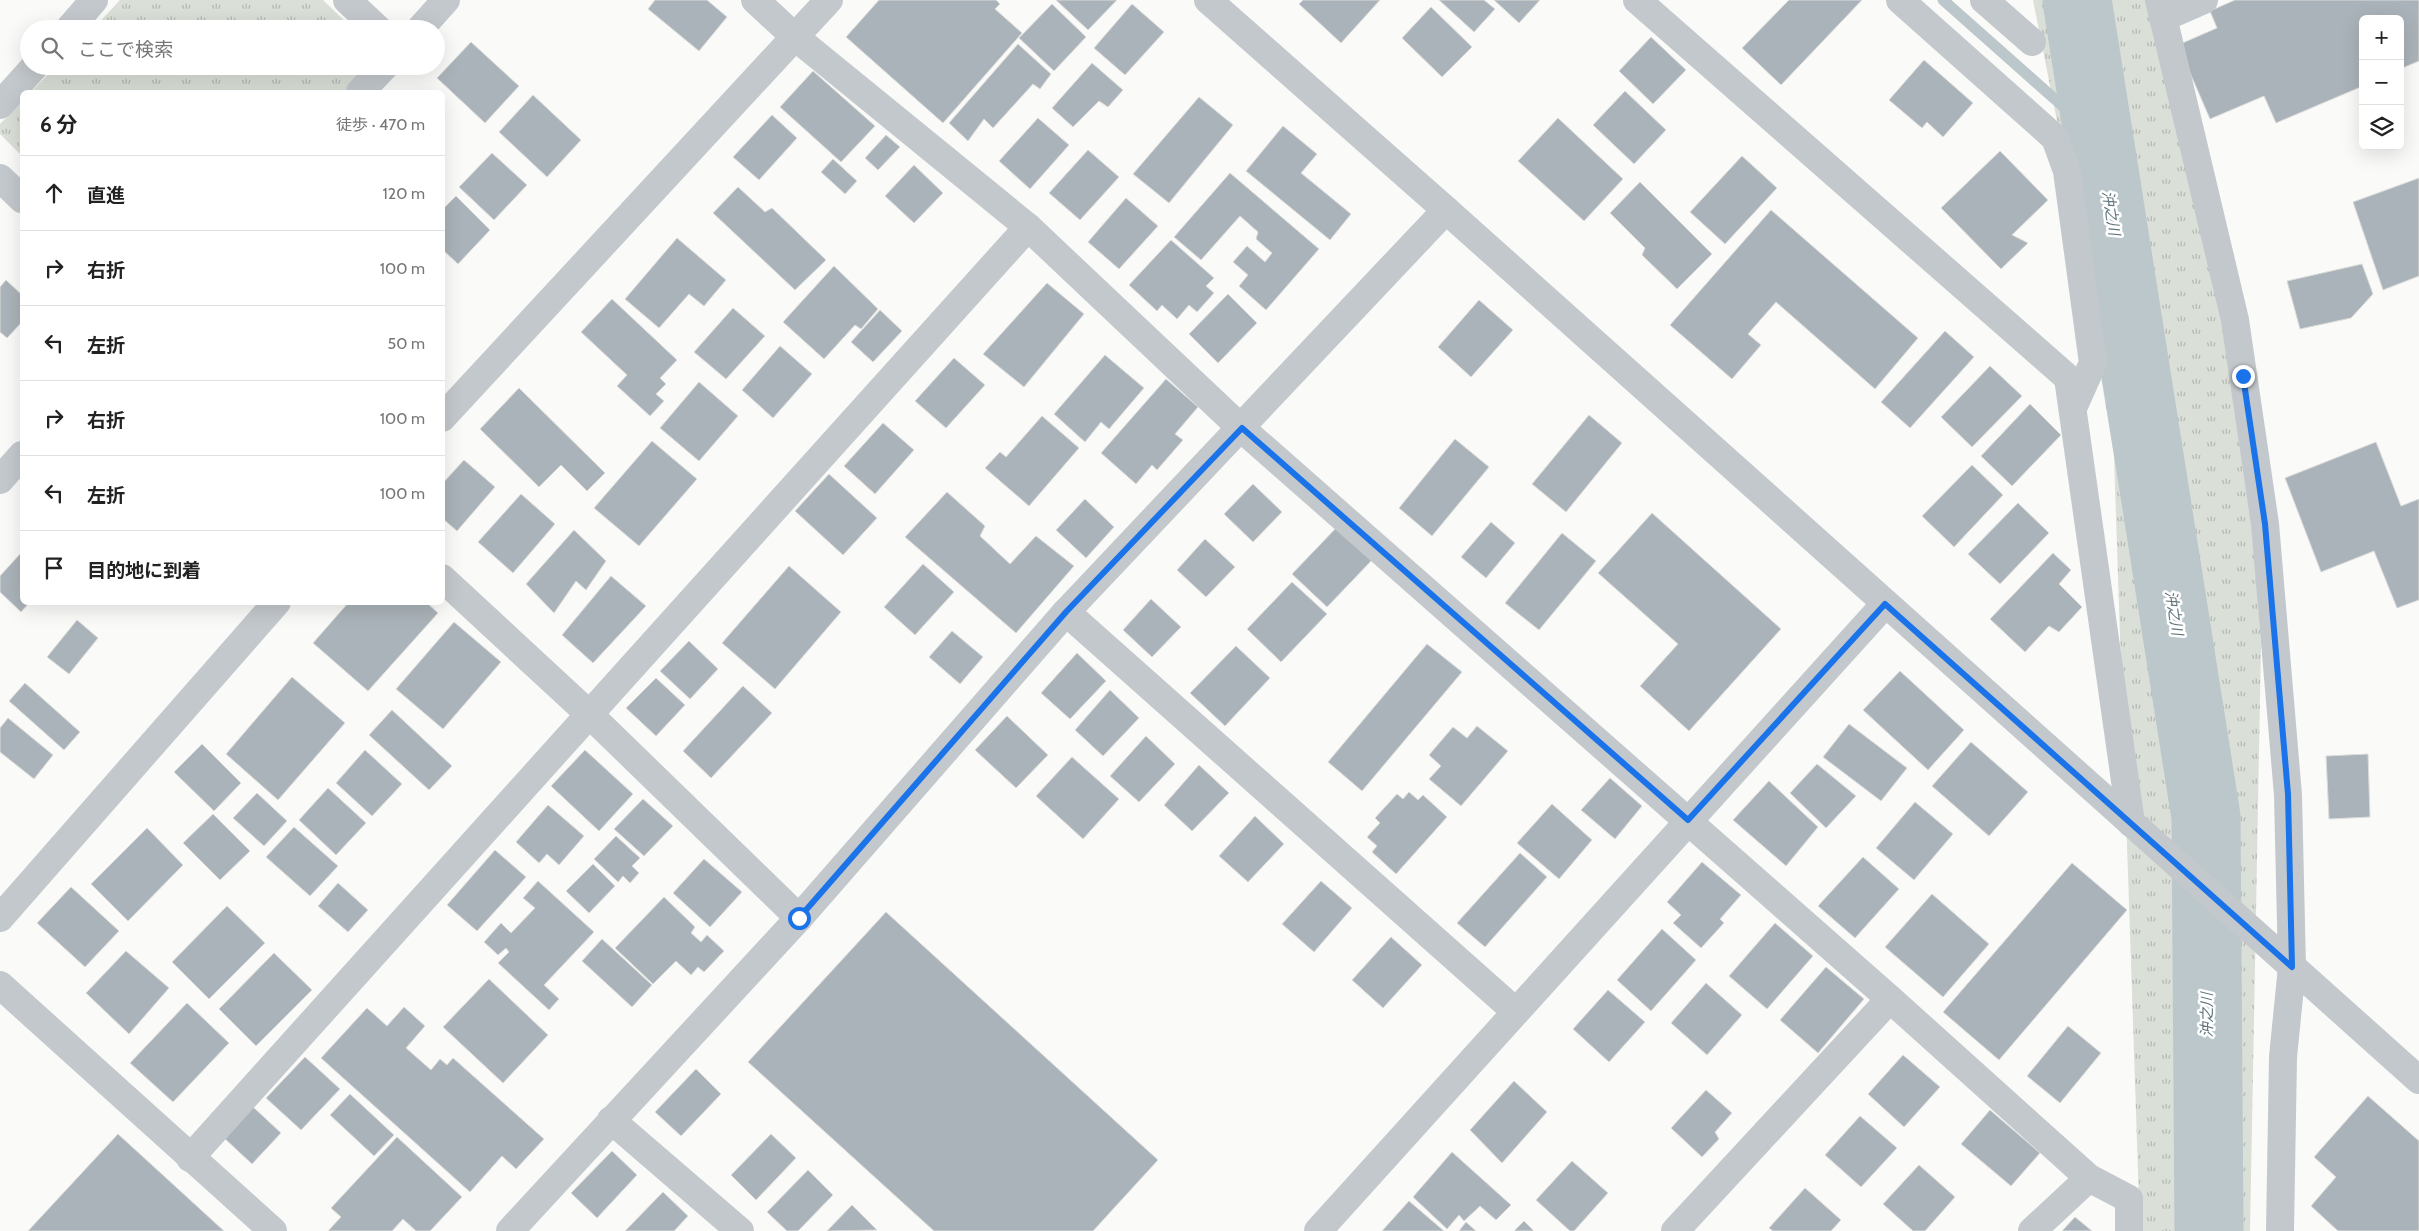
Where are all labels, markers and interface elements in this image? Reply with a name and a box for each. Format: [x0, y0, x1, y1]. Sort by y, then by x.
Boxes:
map controls [2359, 15, 2404, 150]
button: + [2359, 15, 2404, 60]
search box [20, 20, 445, 75]
icon: search [38, 34, 66, 62]
text: ここで検索 [78, 38, 173, 61]
button: − [2359, 60, 2404, 105]
button: layers [2359, 105, 2404, 150]
text: 6 分 [40, 112, 78, 137]
text: 徒歩 · 470 m [336, 115, 425, 134]
icon: ahead [40, 179, 68, 207]
text: 直進 [87, 184, 125, 207]
text: 120 m [383, 184, 425, 203]
water label: 沖之川 [2099, 189, 2124, 239]
icon: right [40, 254, 68, 282]
text: 右折 [87, 259, 125, 282]
text: 100 m [380, 259, 425, 278]
icon: left [40, 329, 68, 357]
text: 左折 [87, 334, 125, 357]
text: 50 m [388, 334, 425, 353]
route end [2232, 365, 2255, 388]
icon: right [40, 404, 68, 432]
text: 右折 [87, 409, 125, 432]
text: 100 m [380, 409, 425, 428]
icon: left [40, 479, 68, 507]
text: 左折 [87, 484, 125, 507]
text: 100 m [380, 484, 425, 503]
icon: arrive [40, 554, 68, 582]
text: 目的地に到着 [87, 559, 201, 582]
water label: 沖之川 [2162, 589, 2187, 639]
route start [788, 907, 811, 930]
water label: 沖之川 [2198, 991, 2216, 1038]

